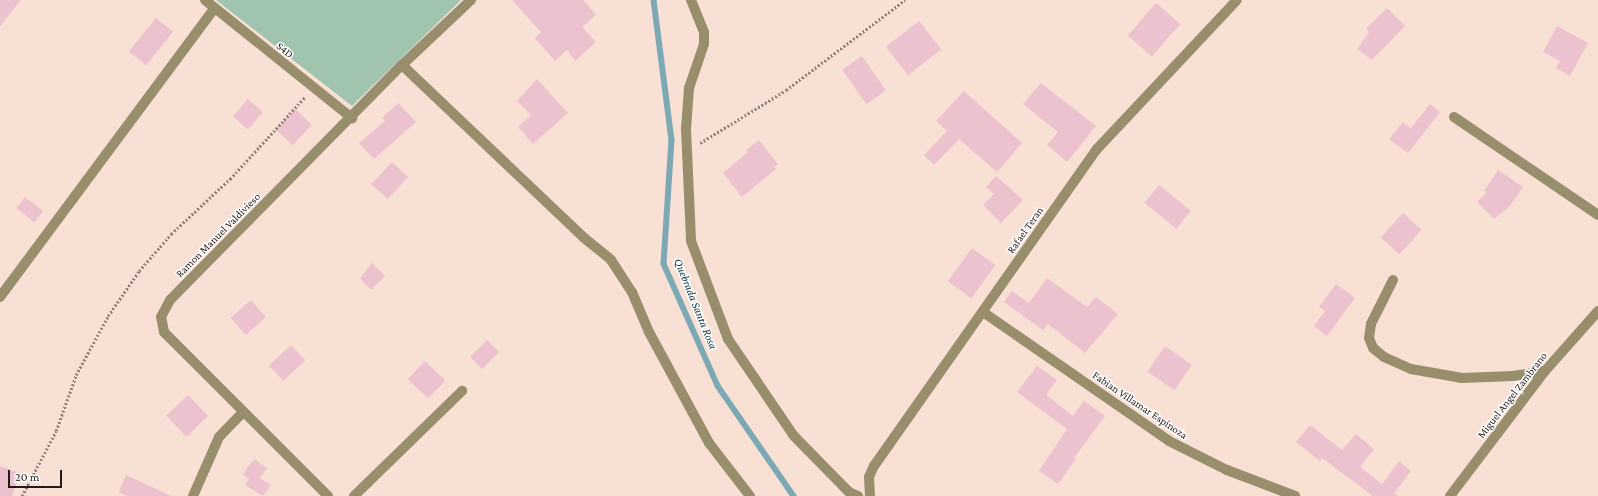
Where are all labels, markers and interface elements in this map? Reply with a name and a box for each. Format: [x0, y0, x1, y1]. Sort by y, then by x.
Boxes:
street label: S4D [274, 39, 296, 61]
street label: Ramon Manuel Valdivieso [173, 190, 263, 280]
street label: Rafael Teran [1004, 204, 1046, 256]
water label: Quebrada Santa Rosa [670, 256, 720, 352]
street label: Miguel Angel Zambrano [1474, 349, 1550, 441]
street label: Fabian Villamar Espinoza [1090, 368, 1190, 442]
scale bar [10, 462, 64, 488]
text: 20 m [15, 470, 39, 484]

